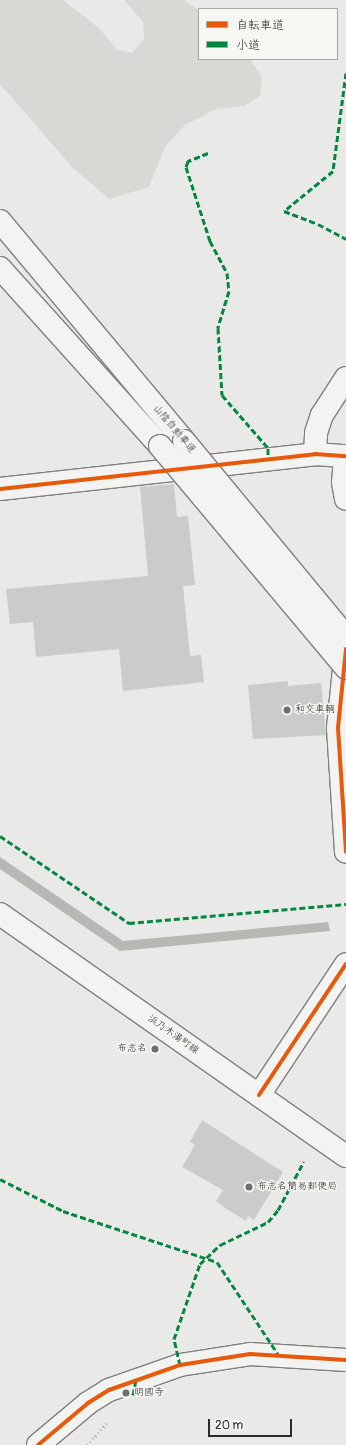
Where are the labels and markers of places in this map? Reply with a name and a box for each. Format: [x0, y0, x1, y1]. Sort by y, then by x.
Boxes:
place label: 和交車輌 [295, 704, 335, 716]
marker: 和交車輌 [282, 705, 292, 715]
place label: 布志名 [117, 1043, 147, 1055]
marker: 布志名 [150, 1044, 160, 1054]
place label: 布志名簡易郵便局 [257, 1181, 337, 1193]
marker: 布志名簡易郵便局 [244, 1182, 254, 1192]
place label: 明國寺 [134, 1387, 164, 1399]
marker: 明國寺 [121, 1388, 131, 1398]

